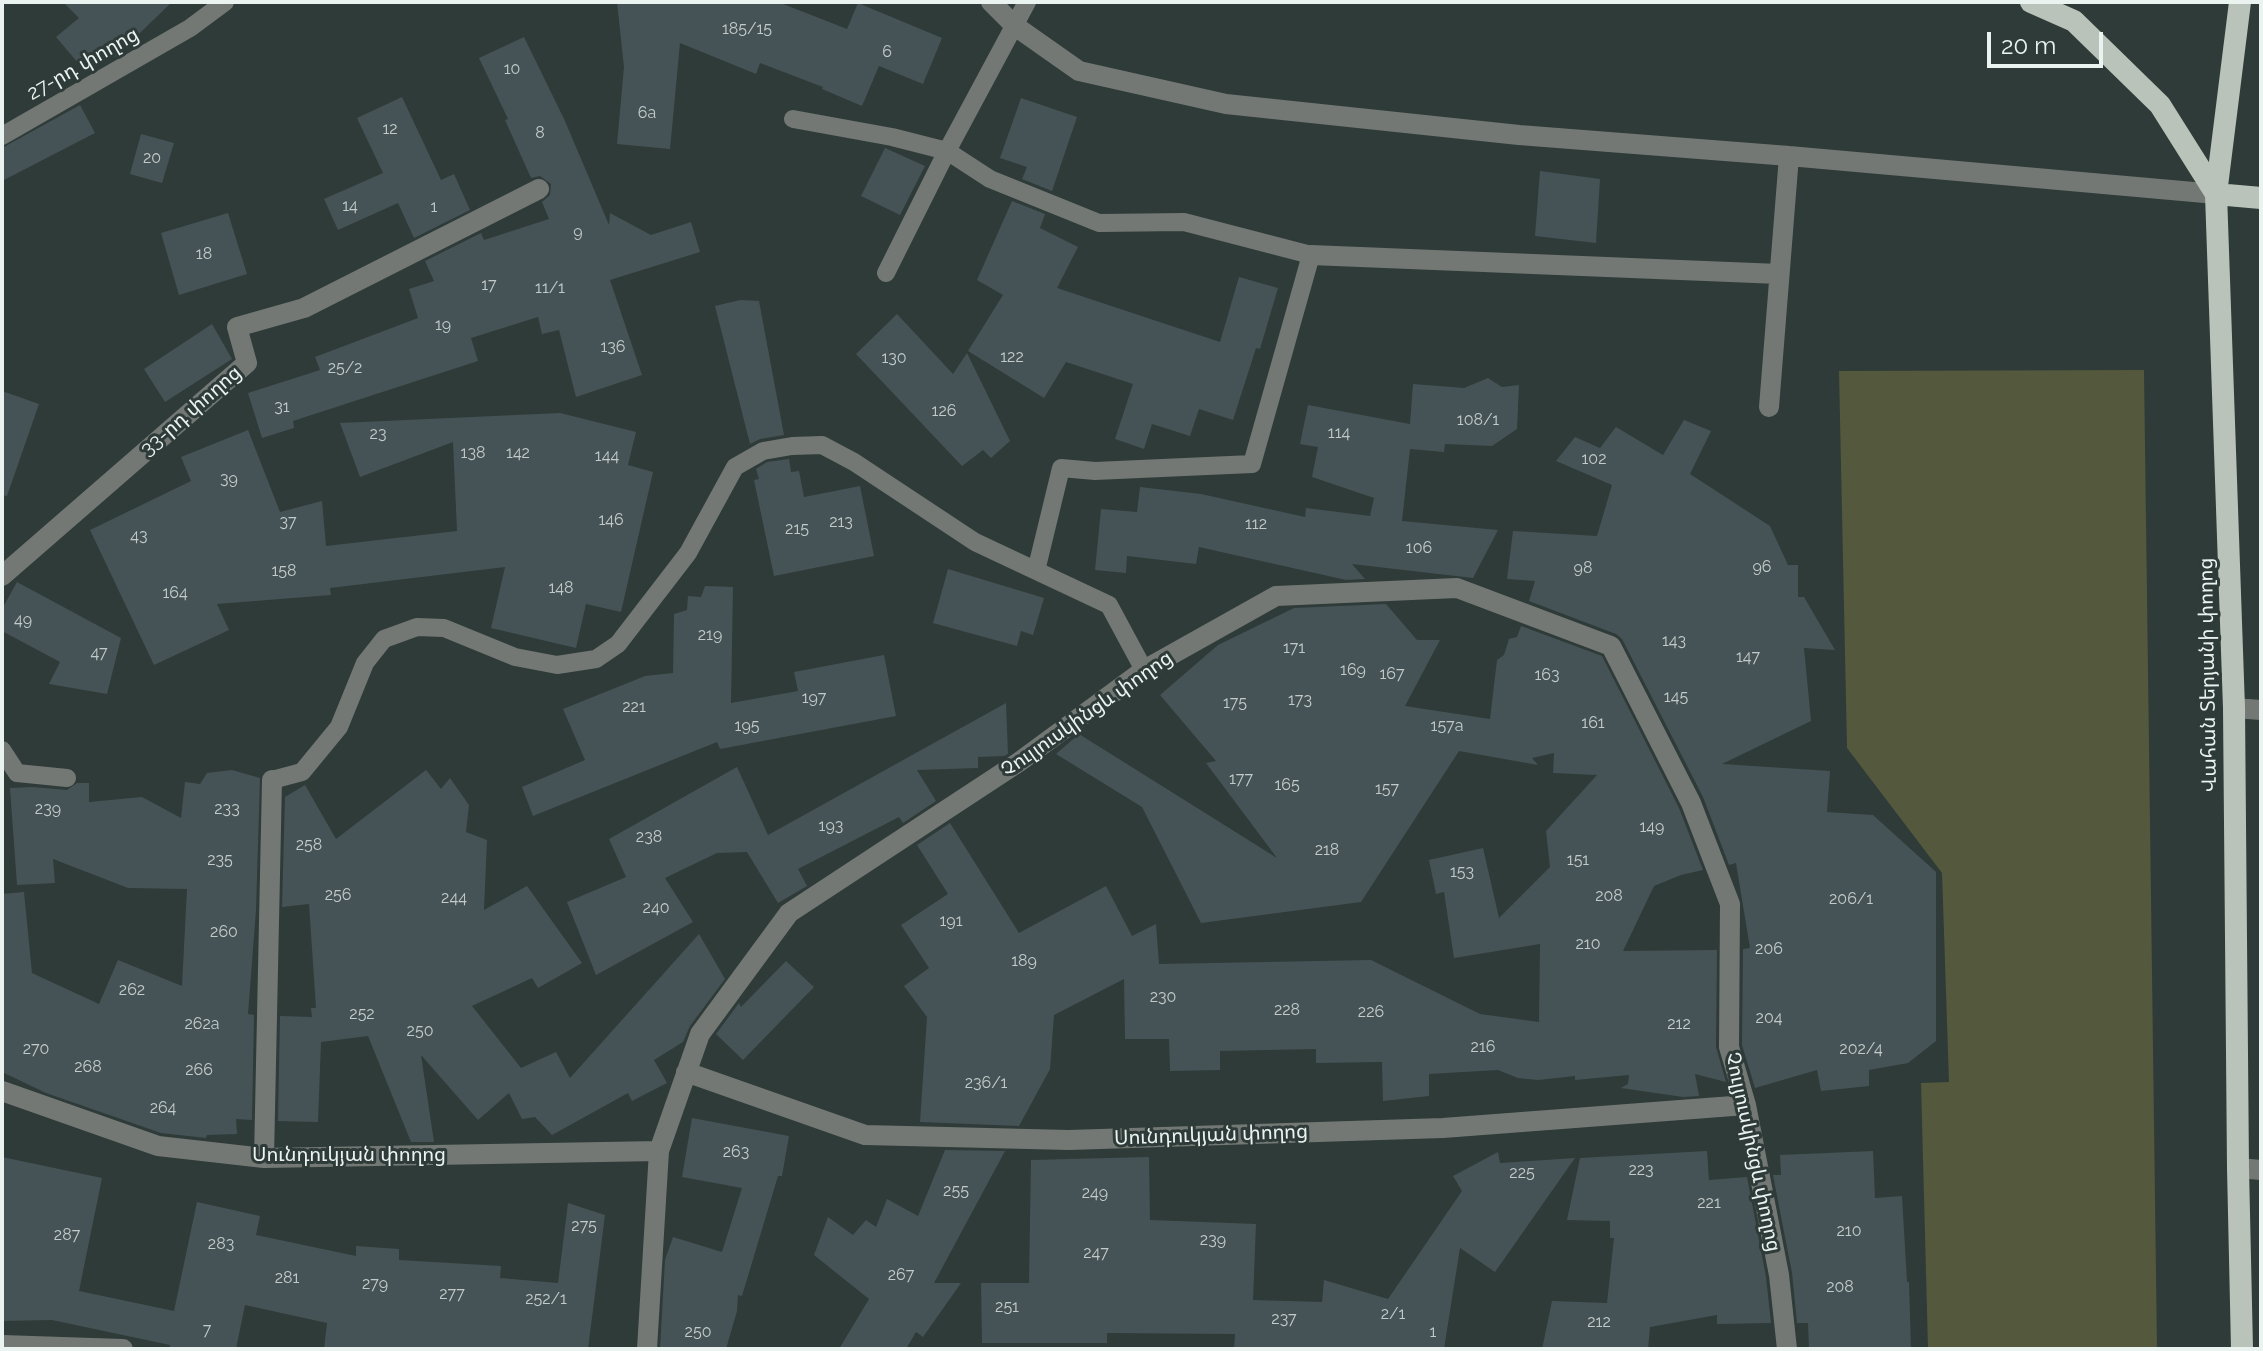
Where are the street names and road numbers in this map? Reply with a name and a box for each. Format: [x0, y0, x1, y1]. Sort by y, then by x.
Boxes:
street label: 27-րդ փողոց [23, 22, 143, 106]
street label: 33-րդ փողոց [136, 361, 246, 461]
street label: Վահան Տերյանի փողոց [2194, 557, 2222, 793]
street label: Չուլյուսկինցև փողոց [997, 646, 1177, 782]
street label: Չուլյուսկինցև փողոց [1720, 1050, 1786, 1254]
street label: Սունդուկյան փողոց [1114, 1120, 1308, 1150]
street label: Սունդուկյան փողոց [252, 1143, 446, 1167]

